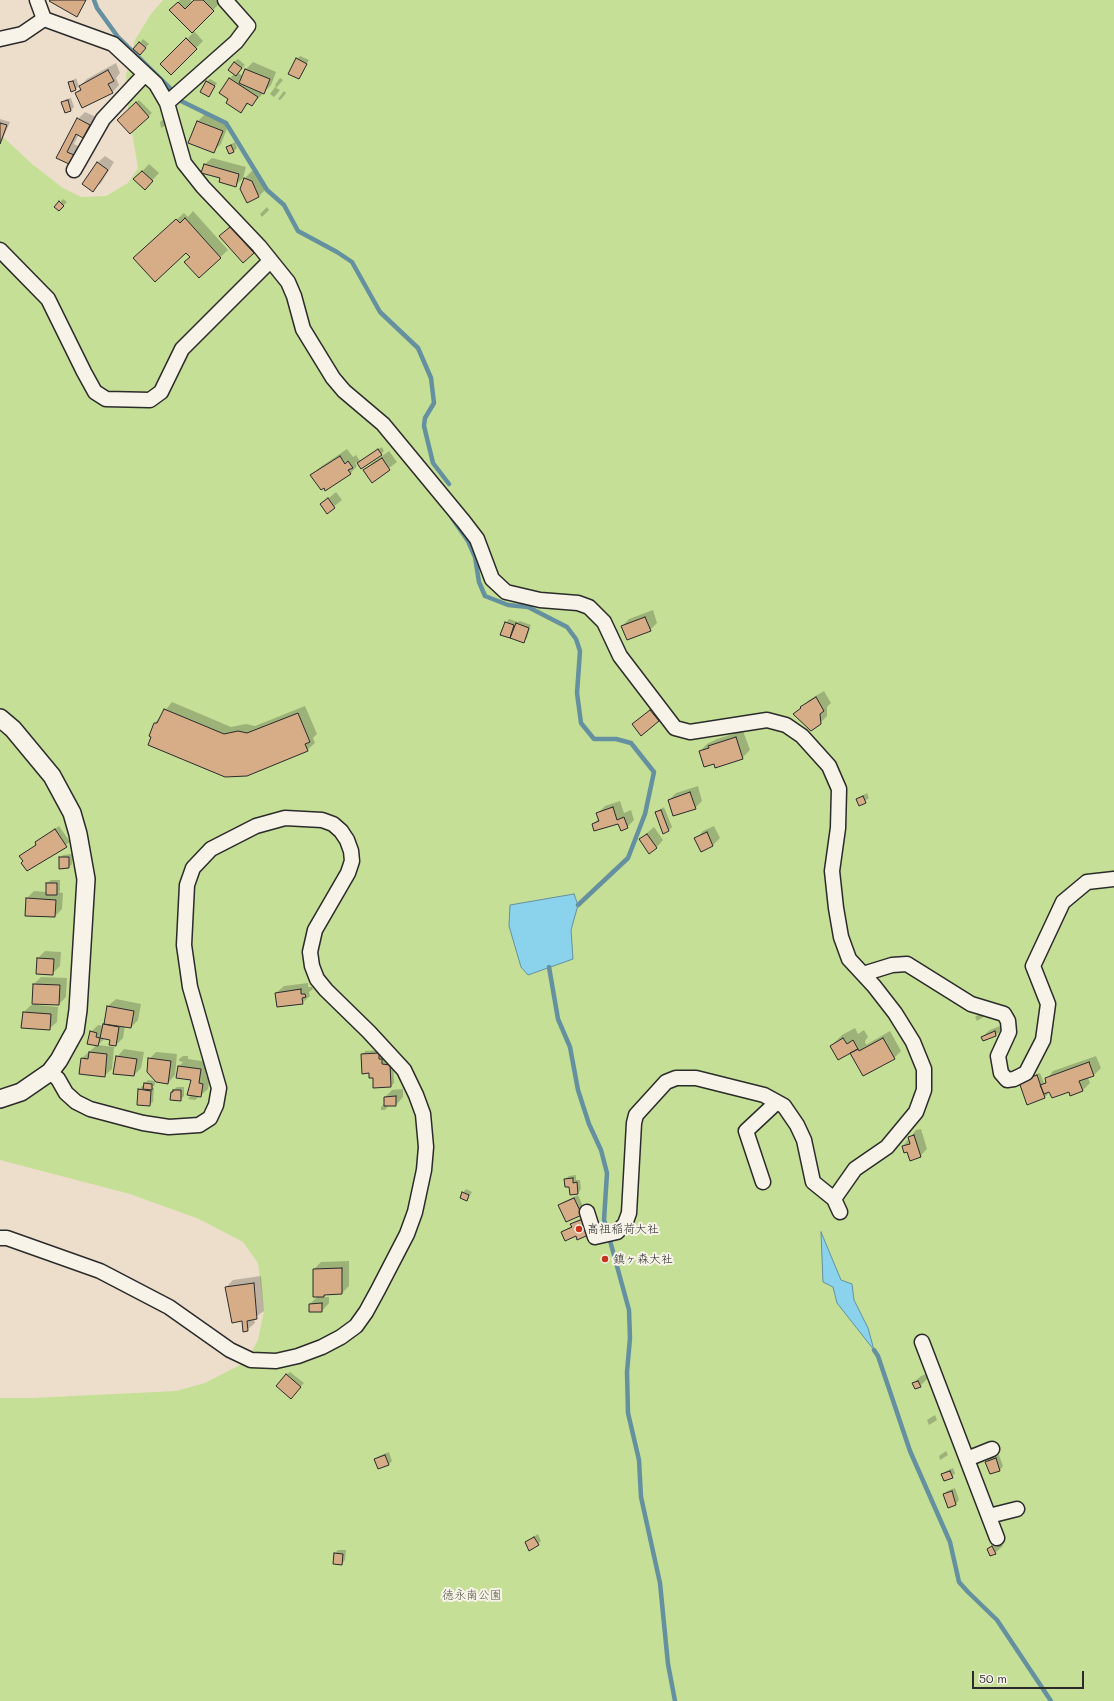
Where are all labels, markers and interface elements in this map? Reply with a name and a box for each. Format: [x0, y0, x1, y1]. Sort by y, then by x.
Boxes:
place label: 高祖稲荷大社 [587, 1222, 659, 1236]
marker: 高祖稲荷大社 [574, 1224, 584, 1234]
place label: 鎮ヶ森大社 [613, 1252, 673, 1266]
marker: 鎮ヶ森大社 [600, 1254, 610, 1264]
park label: 徳永南公園 [442, 1588, 502, 1602]
scale bar [974, 1663, 1086, 1689]
text: 50 m [979, 1670, 1007, 1686]

